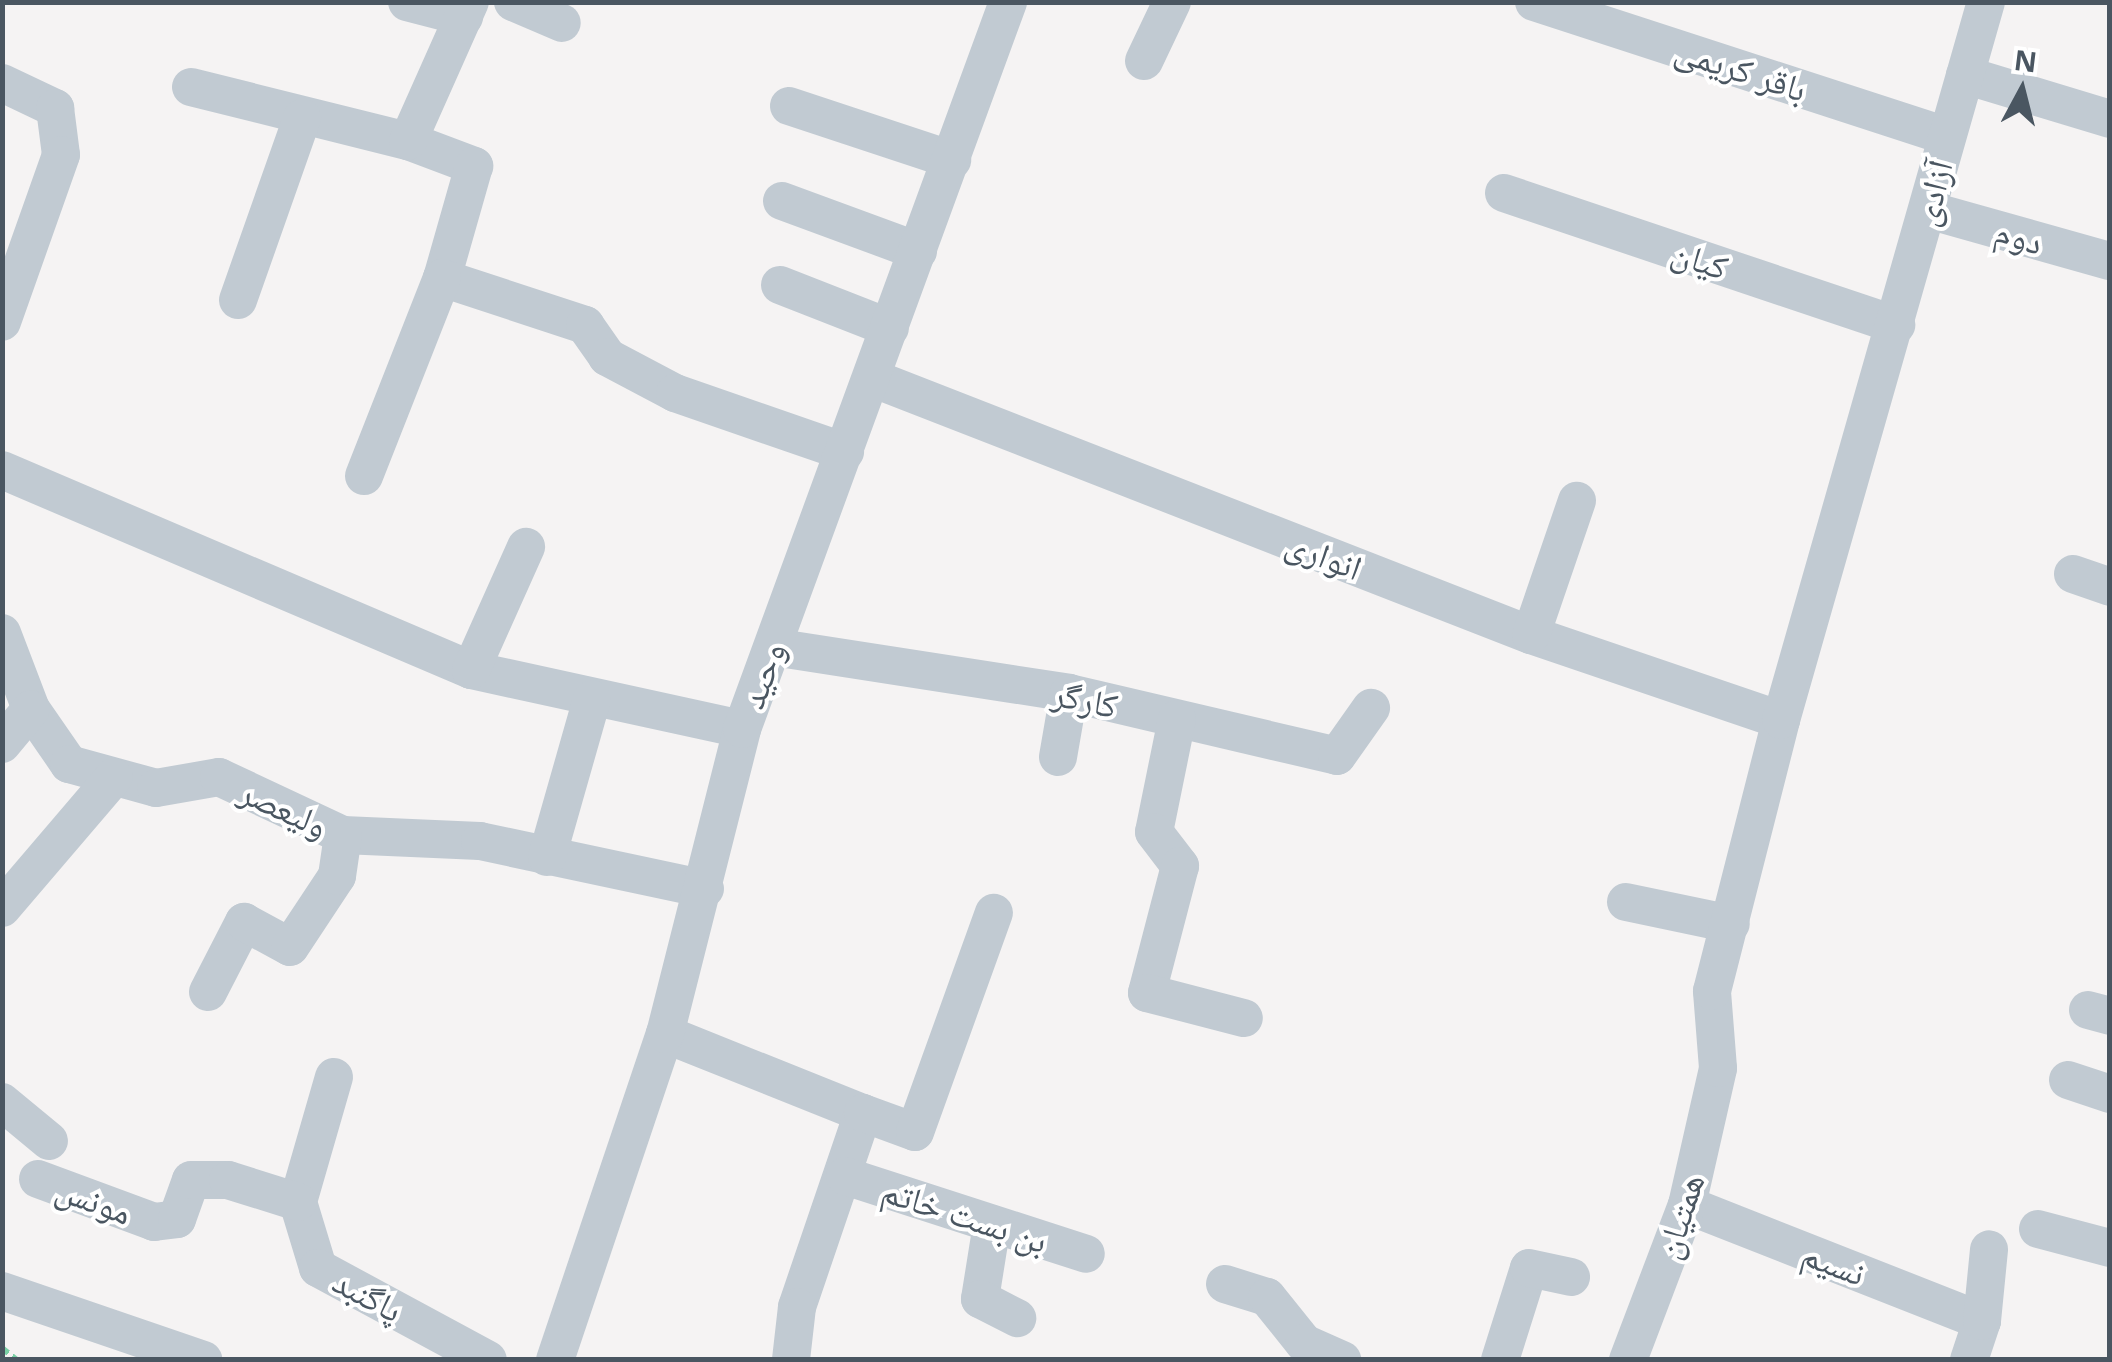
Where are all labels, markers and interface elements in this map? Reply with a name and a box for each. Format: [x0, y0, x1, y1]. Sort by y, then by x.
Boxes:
street label: باقر کریمی [1670, 28, 1812, 110]
north arrow [1972, 40, 2072, 140]
text: N [2012, 40, 2039, 80]
street label: آزادی [1903, 156, 1961, 230]
street label: دوم [1990, 209, 2048, 263]
street label: کیان [1666, 230, 1734, 288]
street label: انواری [1280, 521, 1368, 589]
street label: وحید [730, 636, 794, 714]
street label: کارگر [1049, 672, 1121, 726]
street label: ولیعصر [233, 769, 335, 847]
street label: مونس [50, 1167, 138, 1233]
street label: همتیان [1646, 1168, 1712, 1264]
street label: بن بست خاتم [877, 1169, 1053, 1261]
street label: نسیم [1797, 1232, 1871, 1294]
street label: پاگنبد [326, 1259, 410, 1331]

